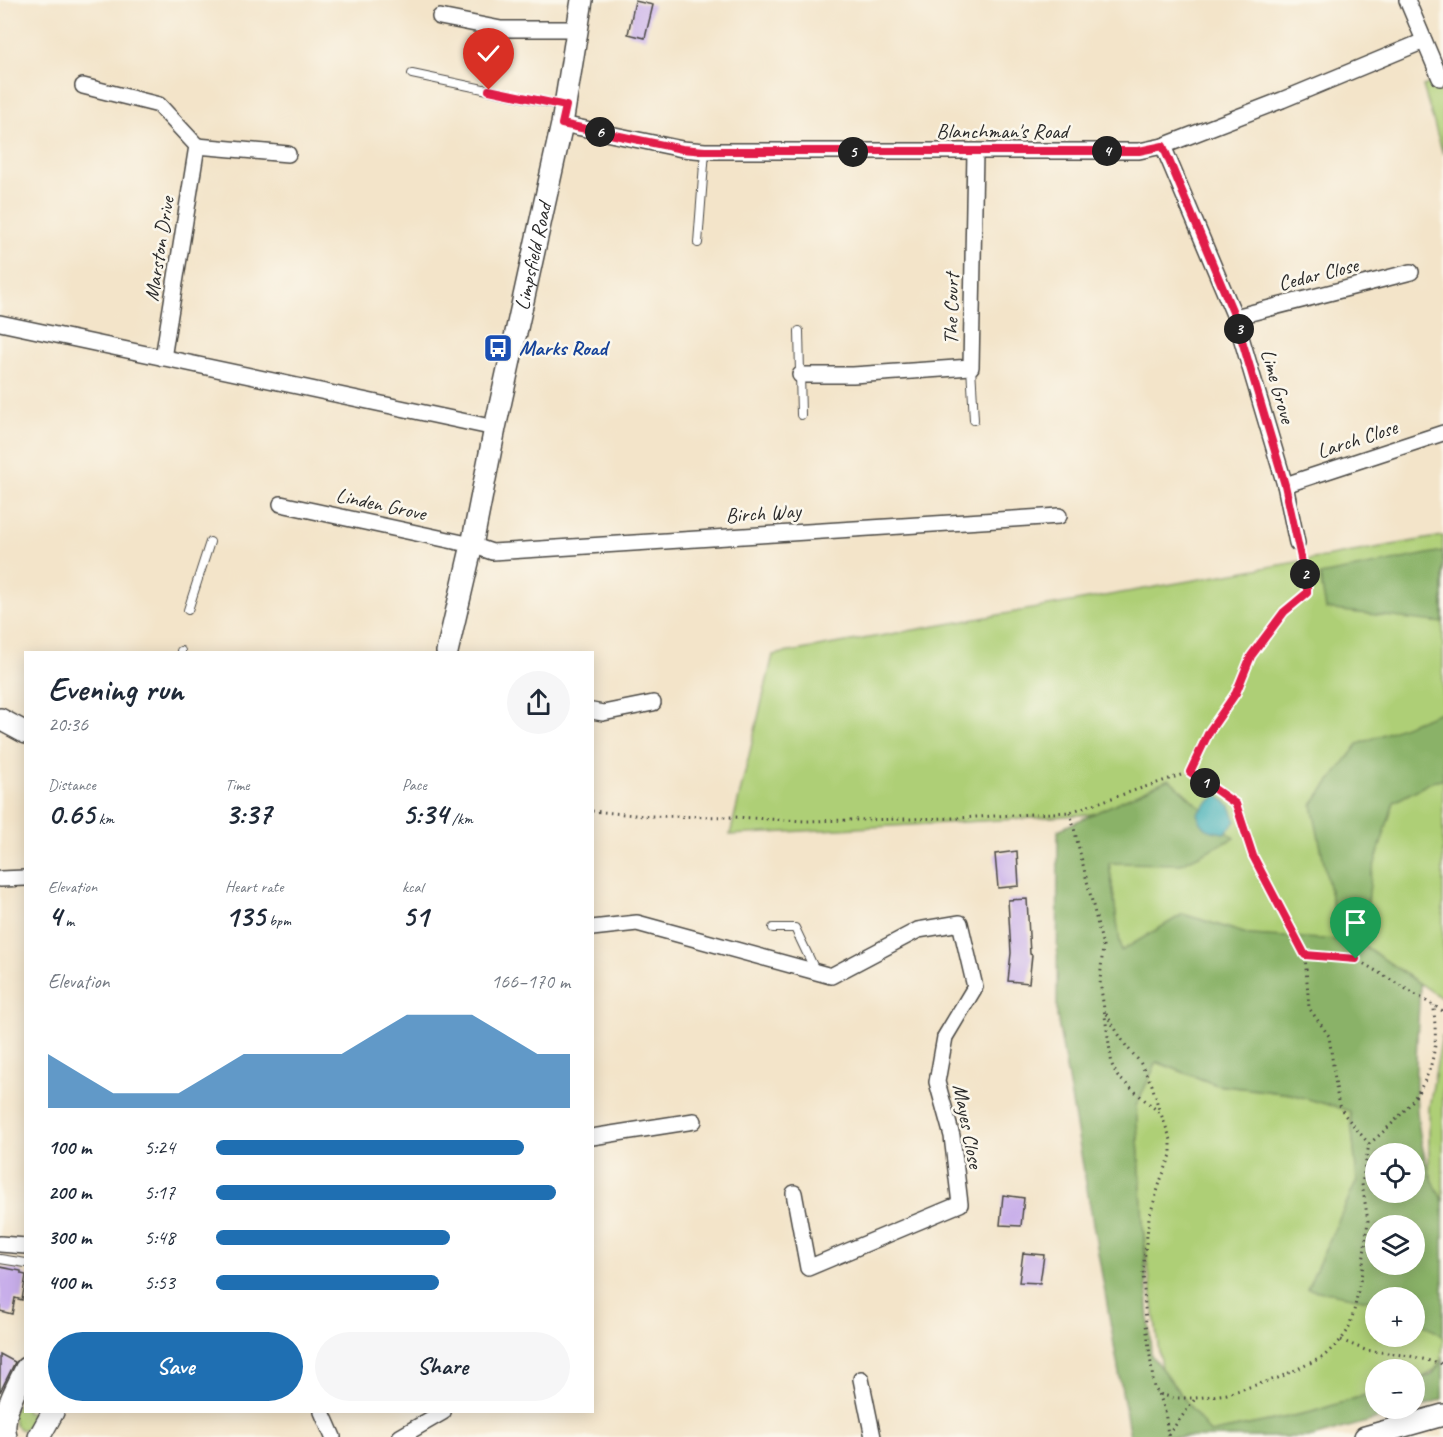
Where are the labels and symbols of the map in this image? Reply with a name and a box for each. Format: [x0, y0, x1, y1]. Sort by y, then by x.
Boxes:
pin [463, 28, 514, 90]
pin: 6 [585, 117, 615, 147]
street label: Blanchman's Road [936, 118, 1071, 144]
pin: 4 [1092, 136, 1122, 166]
pin: 5 [838, 137, 868, 167]
street label: Marston Drive [138, 193, 180, 303]
street label: Limpsfield Road [508, 197, 558, 312]
street label: Cedar Close [1275, 251, 1363, 296]
street label: The Court [937, 270, 965, 345]
pin: 3 [1224, 314, 1254, 344]
bus stop icon: Marks Road [482, 332, 514, 364]
place label: Marks Road [519, 335, 610, 361]
street label: Lime Grove [1255, 346, 1302, 428]
street label: Larch Close [1314, 413, 1401, 464]
street label: Linden Grove [334, 482, 430, 527]
street label: Birch Way [725, 497, 803, 529]
pin: 2 [1290, 559, 1320, 589]
pin: 1 [1190, 768, 1220, 798]
pin [1330, 897, 1381, 959]
street label: Mayes Close [947, 1082, 989, 1172]

